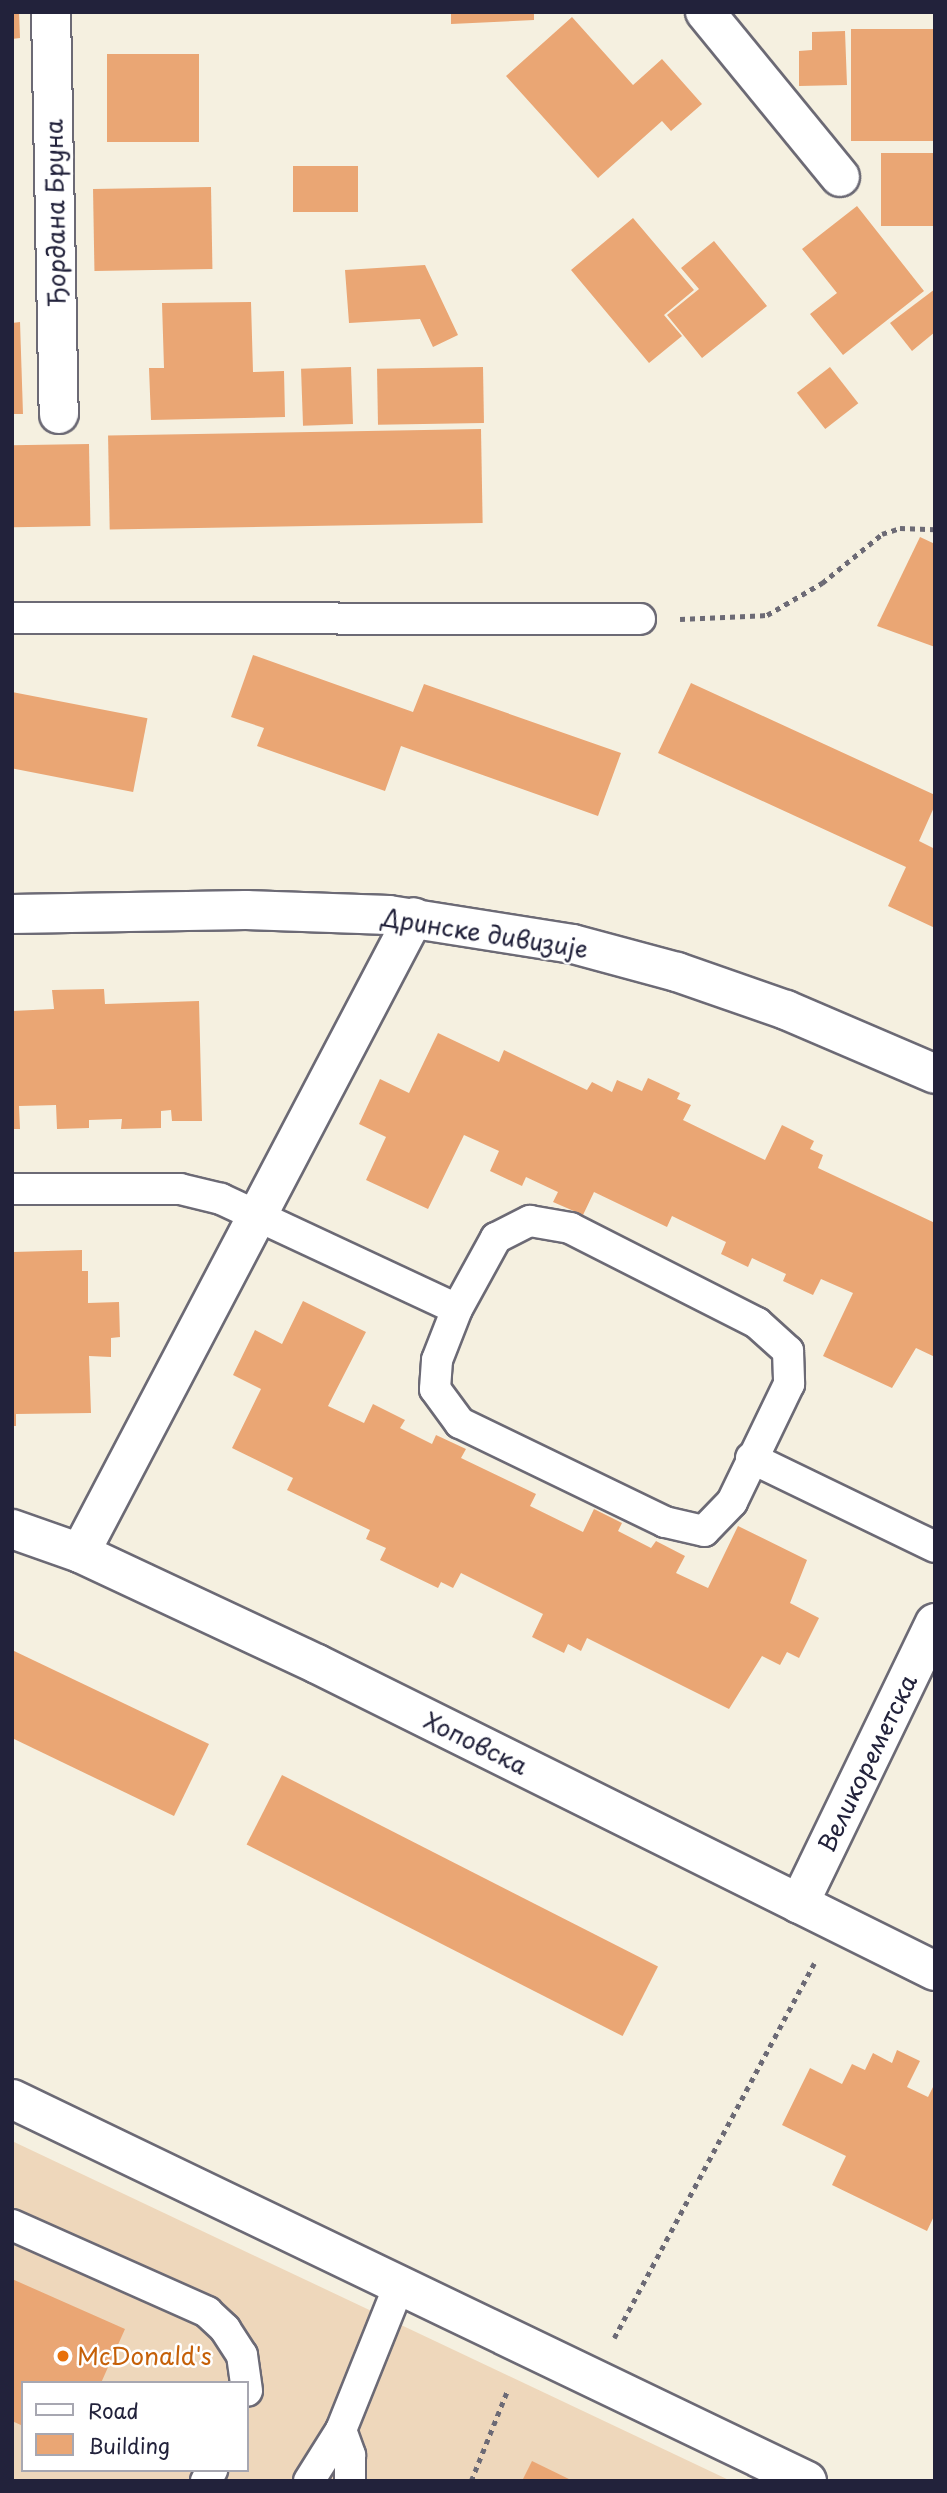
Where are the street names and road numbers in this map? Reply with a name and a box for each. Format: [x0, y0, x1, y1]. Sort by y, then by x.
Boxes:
street label: Ђордана Бруна [39, 118, 71, 308]
street label: Дринске дивизије [380, 902, 590, 964]
street label: Великореметска [811, 1669, 923, 1857]
street label: Хоповска [420, 1706, 532, 1780]

